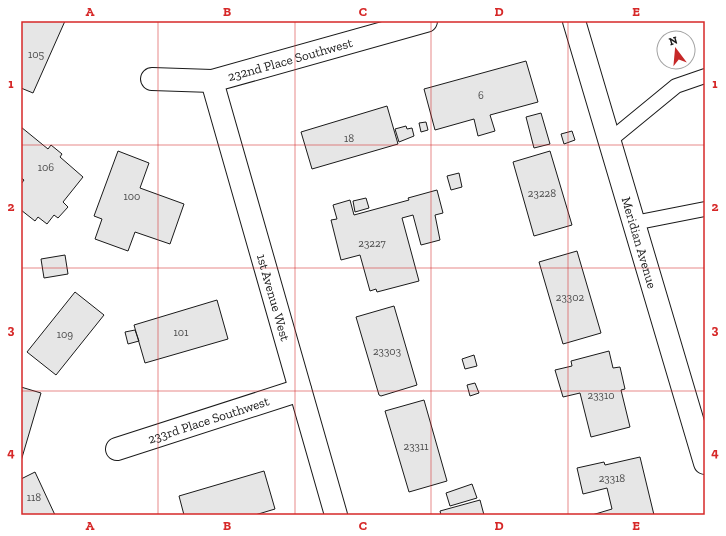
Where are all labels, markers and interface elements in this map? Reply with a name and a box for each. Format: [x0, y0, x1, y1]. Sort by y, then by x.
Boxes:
text: A [86, 4, 95, 19]
text: B [223, 4, 231, 19]
text: C [359, 4, 367, 19]
text: D [494, 4, 504, 19]
text: E [632, 4, 640, 19]
north arrow [656, 30, 696, 70]
text: N [668, 33, 680, 48]
street label: 232nd Place Southwest [226, 35, 354, 84]
house number: 105 [28, 48, 44, 61]
text: 1 [8, 76, 14, 91]
text: 1 [712, 76, 718, 91]
house number: 6 [478, 89, 484, 102]
house number: 18 [344, 132, 354, 145]
house number: 106 [38, 161, 54, 174]
house number: 23228 [528, 187, 556, 200]
house number: 100 [124, 190, 140, 203]
street label: Meridian Avenue [619, 195, 660, 290]
text: 2 [8, 199, 15, 214]
text: 2 [712, 199, 719, 214]
house number: 23227 [358, 237, 386, 250]
street label: 1st Avenue West [254, 252, 293, 343]
house number: 23302 [556, 291, 585, 304]
text: 3 [8, 322, 15, 337]
text: 3 [712, 322, 719, 337]
house number: 101 [174, 326, 189, 339]
house number: 109 [57, 328, 73, 341]
house number: 23303 [373, 345, 401, 358]
house number: 23310 [588, 389, 615, 402]
street label: 233rd Place Southwest [146, 393, 271, 447]
house number: 23311 [404, 440, 429, 453]
text: 4 [7, 445, 15, 460]
text: 4 [711, 445, 719, 460]
house number: 23318 [599, 472, 625, 485]
house number: 118 [27, 491, 41, 504]
text: A [86, 518, 95, 533]
text: B [223, 518, 231, 533]
text: C [359, 518, 367, 533]
text: D [494, 518, 504, 533]
text: E [632, 518, 640, 533]

